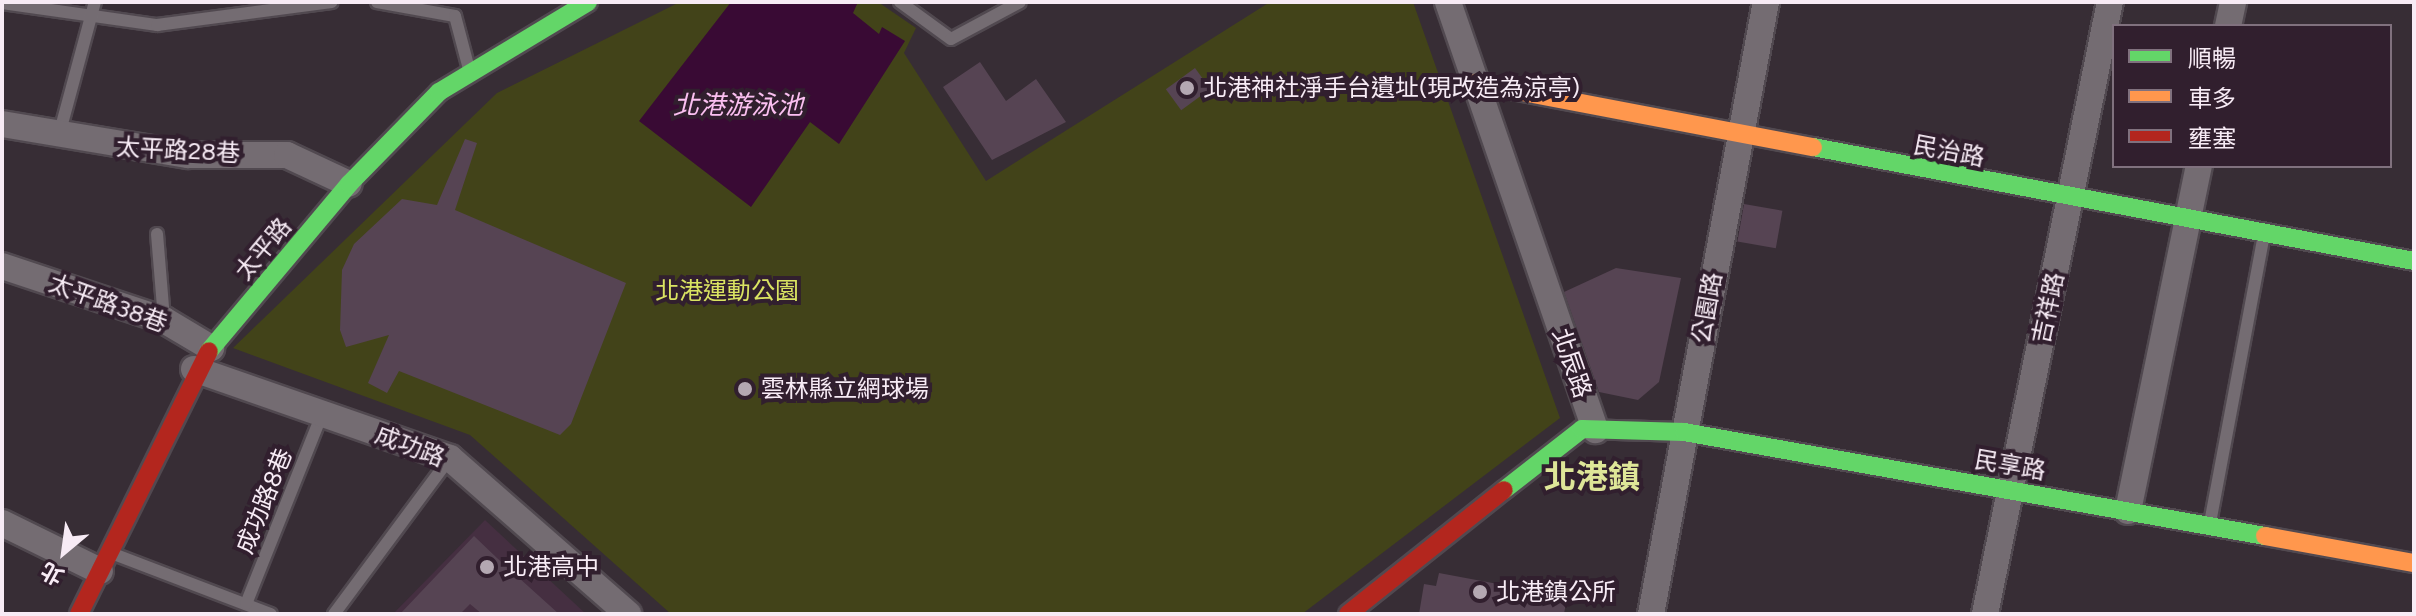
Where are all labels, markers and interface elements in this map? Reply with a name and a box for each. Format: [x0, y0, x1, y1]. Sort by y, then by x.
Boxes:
legend [2112, 24, 2392, 168]
text: 順暢 [2188, 44, 2236, 73]
place label: 北港神社淨手台遺址(現改造為涼亭) [1203, 74, 1580, 102]
marker: 北港神社淨手台遺址(現改造為涼亭) [1178, 79, 1196, 97]
text: 車多 [2188, 84, 2236, 113]
water label: 北港游泳池 [673, 90, 803, 122]
text: 壅塞 [2188, 124, 2236, 153]
street label: 民治路 [1911, 130, 1987, 172]
street label: 太平路28巷 [115, 132, 241, 168]
street label: 太平路 [229, 212, 297, 286]
street label: 太平路38巷 [45, 268, 171, 338]
street label: 公園路 [1687, 270, 1727, 346]
street label: 吉祥路 [2026, 270, 2070, 346]
park label: 北港運動公園 [655, 277, 799, 305]
street label: 北辰路 [1547, 324, 1597, 402]
place label: 雲林縣立網球場 [761, 375, 929, 403]
marker: 雲林縣立網球場 [736, 380, 754, 398]
street label: 成功路 [371, 420, 449, 472]
street label: 成功路8巷 [230, 444, 298, 558]
street label: 民享路 [1972, 445, 2048, 485]
district label: 北港鎮 [1544, 458, 1640, 496]
north arrow [24, 512, 104, 592]
place label: 北港高中 [503, 553, 599, 581]
text: 北 [36, 556, 68, 591]
marker: 北港高中 [478, 558, 496, 576]
place label: 北港鎮公所 [1496, 578, 1616, 606]
marker: 北港鎮公所 [1471, 583, 1489, 601]

